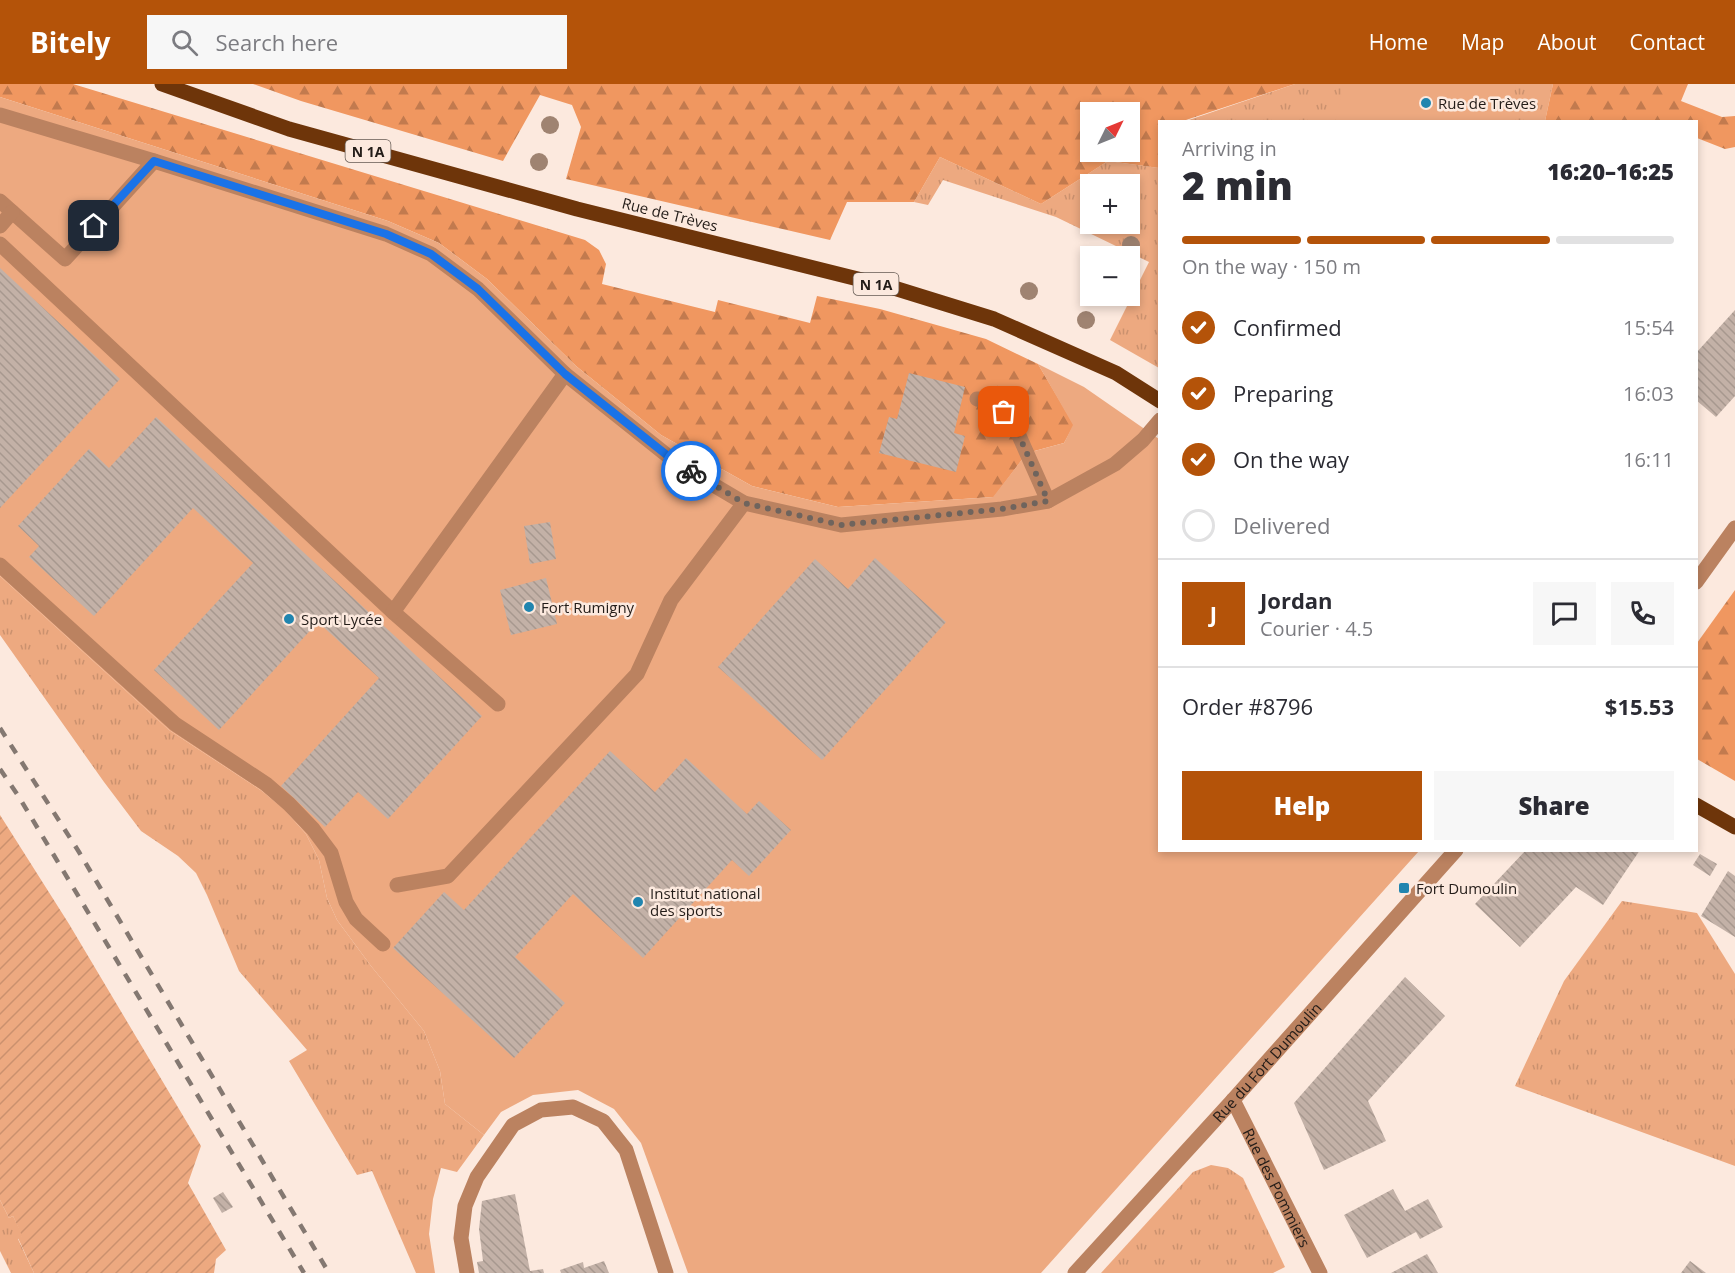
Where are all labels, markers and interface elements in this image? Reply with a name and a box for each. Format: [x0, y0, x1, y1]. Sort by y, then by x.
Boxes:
search box [147, 15, 567, 69]
text: Bitely [30, 23, 111, 61]
icon: search [168, 26, 201, 59]
text: Search here [216, 27, 338, 57]
text: Home [1369, 28, 1428, 56]
text: Map [1461, 28, 1504, 56]
text: About [1537, 28, 1597, 56]
text: Contact [1630, 28, 1705, 56]
place label: Rue de Trèves [1438, 93, 1536, 113]
marker: Rue de Trèves [1419, 96, 1433, 110]
north arrow [1080, 102, 1140, 162]
map controls [1080, 102, 1140, 306]
text: Arriving in [1182, 135, 1277, 162]
road number: N 1A [346, 140, 391, 162]
text: 16:20–16:25 [1547, 156, 1674, 186]
text: 2 min [1182, 158, 1293, 211]
button: + [1080, 174, 1140, 234]
street label: Rue de Trèves [620, 192, 720, 236]
pin [68, 200, 119, 251]
icon: home [77, 209, 110, 242]
button: − [1080, 246, 1140, 306]
text: On the way · 150 m [1182, 253, 1361, 280]
road number: N 1A [854, 273, 898, 295]
icon: check [1182, 311, 1215, 344]
text: Confirmed [1233, 312, 1342, 342]
text: 15:54 [1623, 314, 1674, 341]
icon: check [1182, 377, 1215, 410]
text: Preparing [1233, 378, 1333, 408]
text: 16:03 [1623, 380, 1674, 407]
pin [978, 386, 1029, 437]
icon: bag [987, 395, 1020, 428]
courier [661, 441, 721, 501]
icon: check [1182, 443, 1215, 476]
text: On the way [1233, 444, 1349, 474]
text: 16:11 [1623, 446, 1674, 473]
icon: bike [675, 455, 708, 488]
text: Delivered [1233, 510, 1331, 540]
button: chat [1533, 582, 1596, 645]
button: phone [1611, 582, 1674, 645]
text: Jordan [1260, 585, 1333, 615]
place label: Fort Rumigny [541, 597, 635, 617]
text: J [1210, 598, 1217, 628]
marker: Fort Rumigny [522, 600, 536, 614]
place label: Sport Lycée [301, 609, 382, 629]
marker: Sport Lycée [282, 612, 296, 626]
text: Courier · 4.5 [1260, 615, 1373, 642]
text: Order #8796 [1182, 691, 1313, 721]
text: $15.53 [1605, 691, 1674, 721]
button: Help [1182, 771, 1422, 840]
button: Share [1434, 771, 1674, 840]
place label: Fort Dumoulin [1416, 878, 1517, 898]
marker: Fort Dumoulin [1397, 881, 1411, 895]
place label: Institut national des sports [650, 883, 760, 920]
marker: Institut national des sports [631, 895, 645, 909]
street label: Rue du Fort Dumoulin [1208, 998, 1326, 1126]
street label: Rue des Pommiers [1239, 1125, 1315, 1251]

